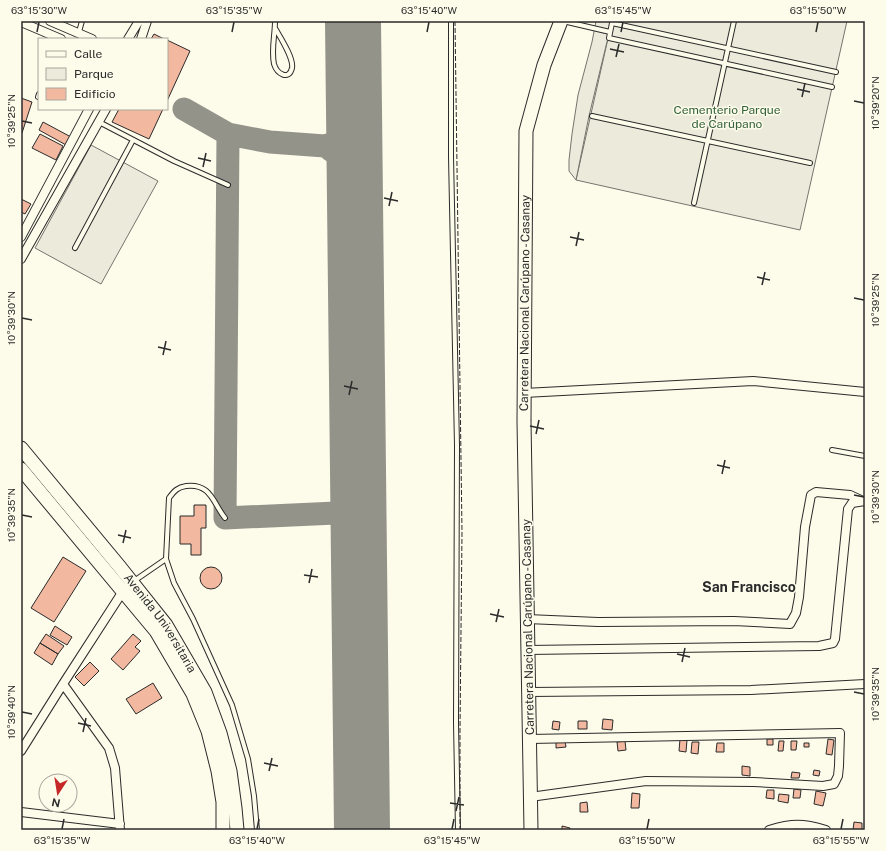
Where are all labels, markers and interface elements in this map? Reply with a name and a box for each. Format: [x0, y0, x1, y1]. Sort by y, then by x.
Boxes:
text: 63°15'30"W [11, 4, 68, 16]
text: 63°15'35"W [206, 4, 263, 16]
text: 63°15'40"W [401, 4, 458, 16]
text: 63°15'45"W [595, 4, 652, 16]
text: 63°15'50"W [790, 4, 847, 16]
legend [38, 38, 168, 110]
text: Calle [74, 47, 103, 61]
text: Parque [74, 67, 114, 81]
text: 10°39'20"N [869, 76, 881, 130]
text: Edificio [74, 87, 116, 101]
text: 10°39'25"N [5, 94, 17, 148]
park label: Cementerio Parque de Carúpano [673, 103, 781, 131]
street label: Carretera Nacional Carúpano - Casanay [517, 194, 533, 411]
text: 10°39'25"N [869, 273, 881, 327]
text: 10°39'30"N [5, 291, 17, 345]
text: 10°39'30"N [869, 470, 881, 524]
text: 10°39'35"N [5, 488, 17, 542]
street label: Carretera Nacional Carúpano - Casanay [519, 518, 537, 735]
street label: Avenida Universitaria [121, 571, 199, 675]
district label: San Francisco [702, 579, 796, 595]
text: 10°39'35"N [869, 667, 881, 721]
text: 10°39'40"N [5, 685, 17, 739]
north arrow [38, 773, 78, 813]
text: N [50, 796, 61, 810]
text: 63°15'35"W [34, 834, 91, 846]
text: 63°15'40"W [229, 834, 286, 846]
text: 63°15'45"W [424, 834, 481, 846]
text: 63°15'50"W [619, 834, 676, 846]
text: 63°15'55"W [813, 834, 870, 846]

